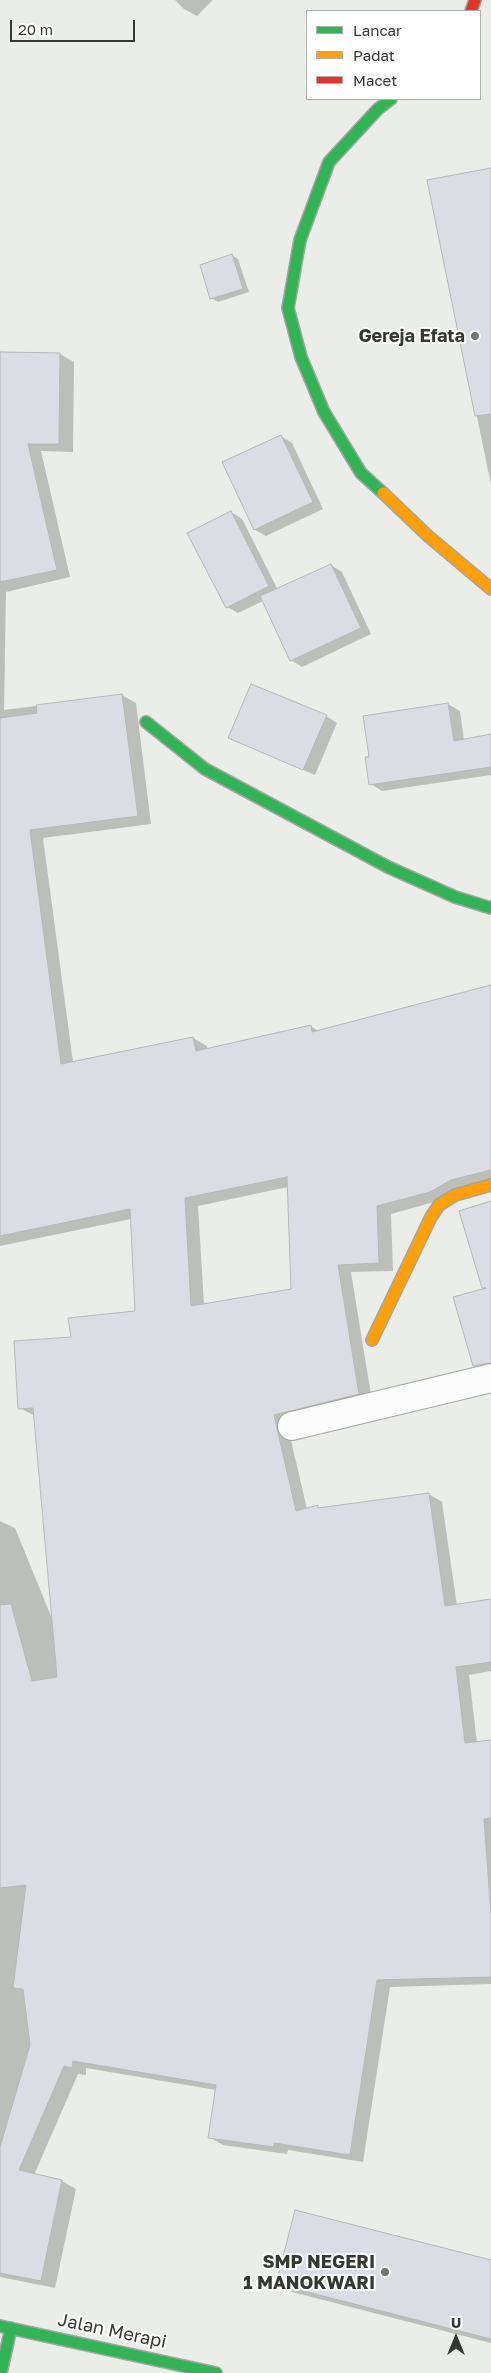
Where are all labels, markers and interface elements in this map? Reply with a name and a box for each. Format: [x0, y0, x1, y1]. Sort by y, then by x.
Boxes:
scale bar [12, 10, 138, 42]
legend [306, 10, 481, 100]
text: 20 m [18, 20, 53, 38]
text: Lancar [353, 21, 402, 39]
text: Padat [353, 46, 395, 64]
text: Macet [353, 71, 397, 89]
place label: Gereja Efata [358, 325, 465, 347]
marker: Gereja Efata [469, 330, 481, 342]
place label: SMP NEGERI 1 MANOKWARI [243, 2251, 375, 2294]
marker: SMP NEGERI 1 MANOKWARI [379, 2266, 391, 2278]
street label: Jalan Merapi [56, 2309, 168, 2353]
north arrow [431, 2313, 481, 2363]
text: U [451, 2314, 461, 2331]

